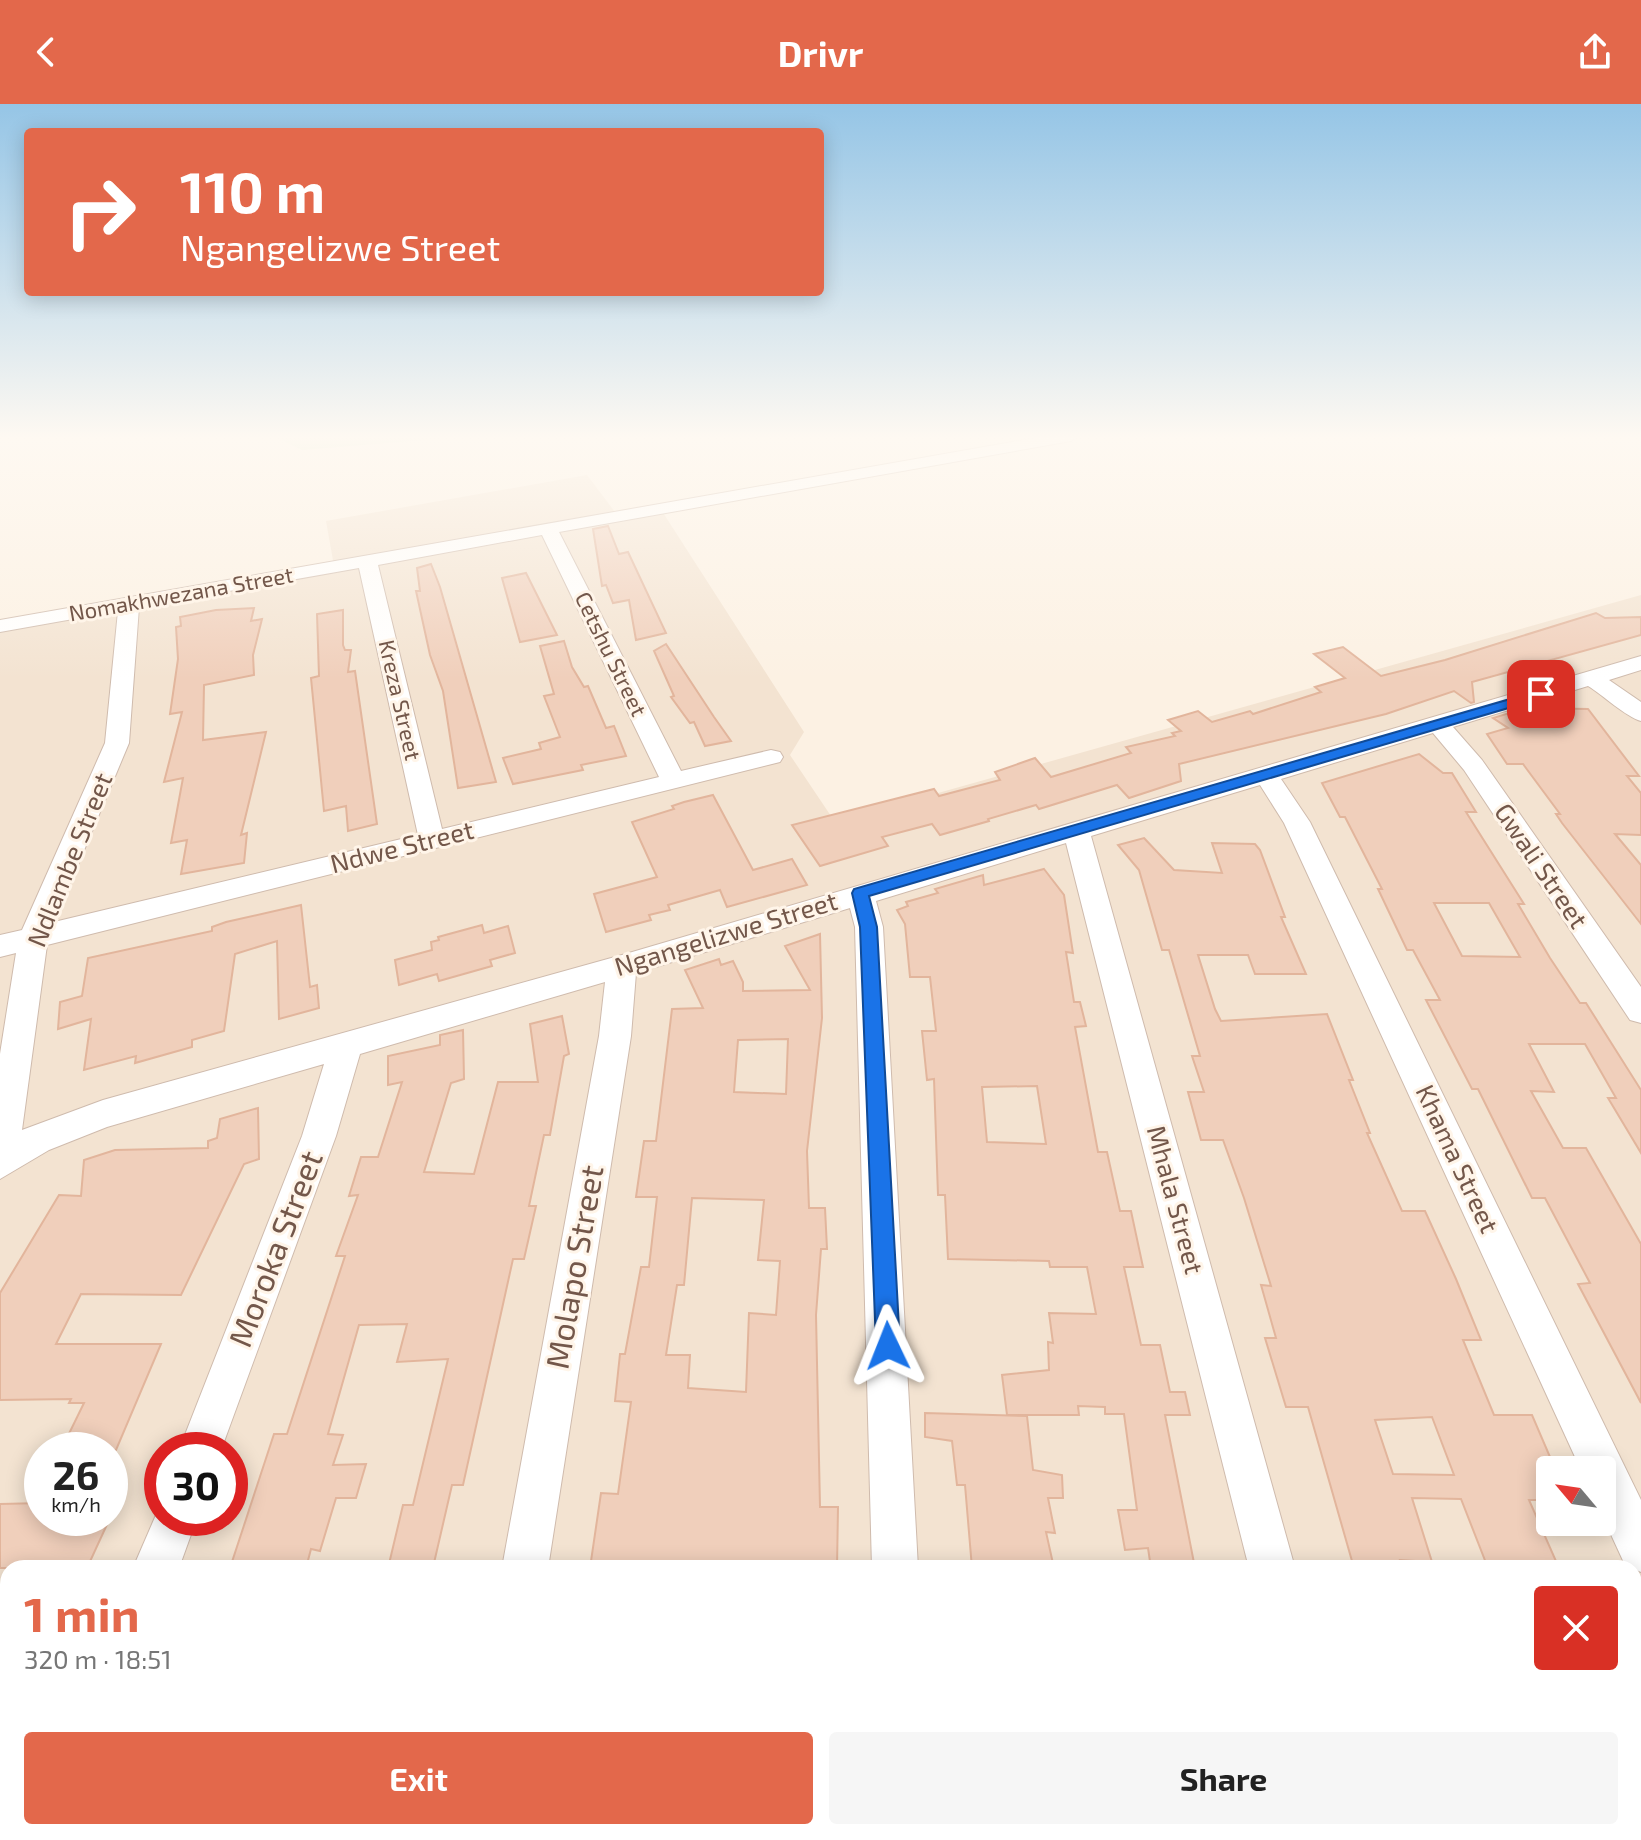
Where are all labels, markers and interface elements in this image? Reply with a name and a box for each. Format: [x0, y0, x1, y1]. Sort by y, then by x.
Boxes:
icon: back [24, 30, 68, 74]
icon: share [1573, 30, 1617, 74]
text: Drivr [778, 31, 863, 74]
text: 110 m [180, 157, 325, 224]
icon: right [48, 160, 152, 264]
text: Ngangelizwe Street [180, 225, 500, 268]
street label: Nomakhwezana Street [67, 560, 295, 626]
street label: Cetshu Street [571, 587, 653, 720]
street label: Kreza Street [375, 637, 427, 762]
pin [1507, 660, 1575, 728]
icon: arrive [1519, 672, 1563, 716]
street label: Ndlambe Street [20, 768, 118, 951]
street label: Gwali Street [1489, 797, 1595, 934]
street label: Ndwe Street [327, 813, 477, 878]
street label: Ngangelizwe Street [610, 884, 841, 981]
street label: Khama Street [1411, 1079, 1506, 1237]
street label: Mhala Street [1142, 1122, 1211, 1277]
street label: Moroka Street [219, 1145, 329, 1352]
street label: Molapo Street [536, 1162, 610, 1371]
position arrow [846, 1304, 930, 1388]
speed limit sign: 30 [144, 1432, 248, 1536]
text: 26 [53, 1450, 99, 1498]
north arrow [1536, 1456, 1616, 1536]
map controls [1536, 1456, 1616, 1536]
text: km/h [51, 1492, 101, 1516]
text: 1 min [24, 1584, 140, 1642]
button: close [1534, 1586, 1618, 1670]
text: 320 m · 18:51 [24, 1643, 172, 1674]
button: Exit [24, 1732, 813, 1824]
button: Share [829, 1732, 1618, 1824]

